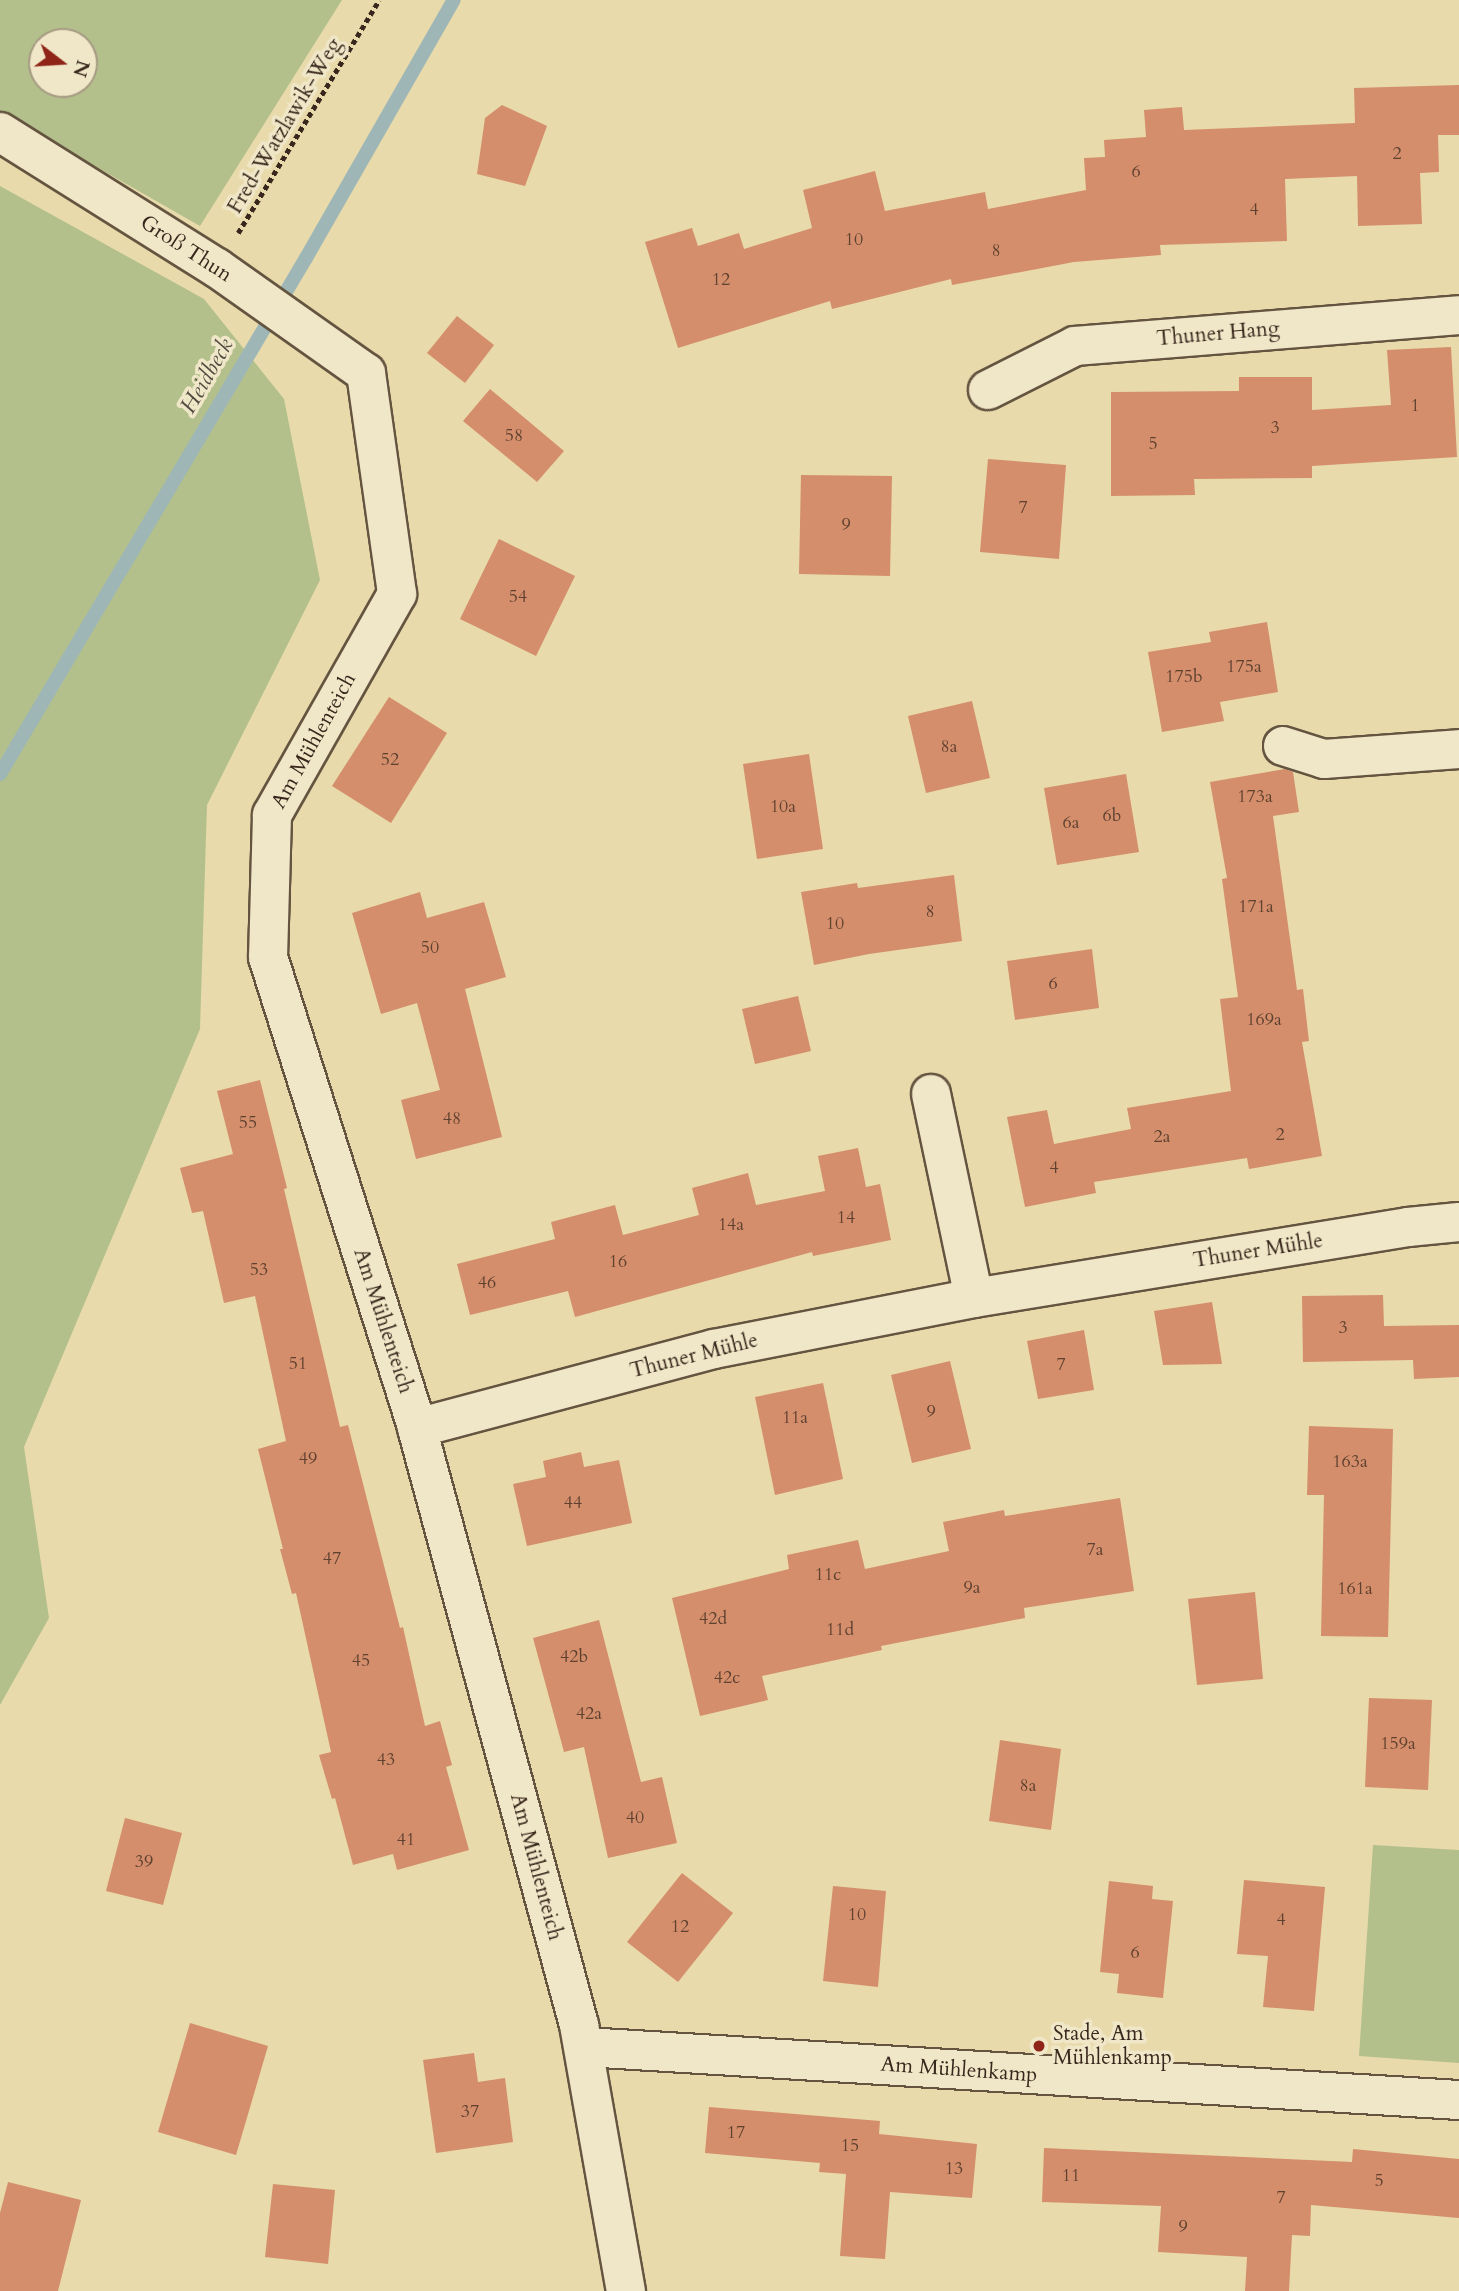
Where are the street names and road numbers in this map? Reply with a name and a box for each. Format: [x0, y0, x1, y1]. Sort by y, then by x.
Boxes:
street label: Fred-Watzlawik-Weg [223, 34, 347, 218]
street label: Groß Thun [135, 210, 237, 288]
street label: Thuner Hang [1155, 316, 1281, 352]
street label: Am Mühlenteich [266, 669, 362, 813]
street label: Thuner Mühle [1191, 1228, 1325, 1274]
street label: Am Mühlenteich [348, 1245, 418, 1397]
street label: Thuner Mühle [627, 1328, 761, 1384]
street label: Am Mühlenteich [504, 1791, 568, 1943]
street label: Am Mühlenkamp [880, 2052, 1038, 2088]

